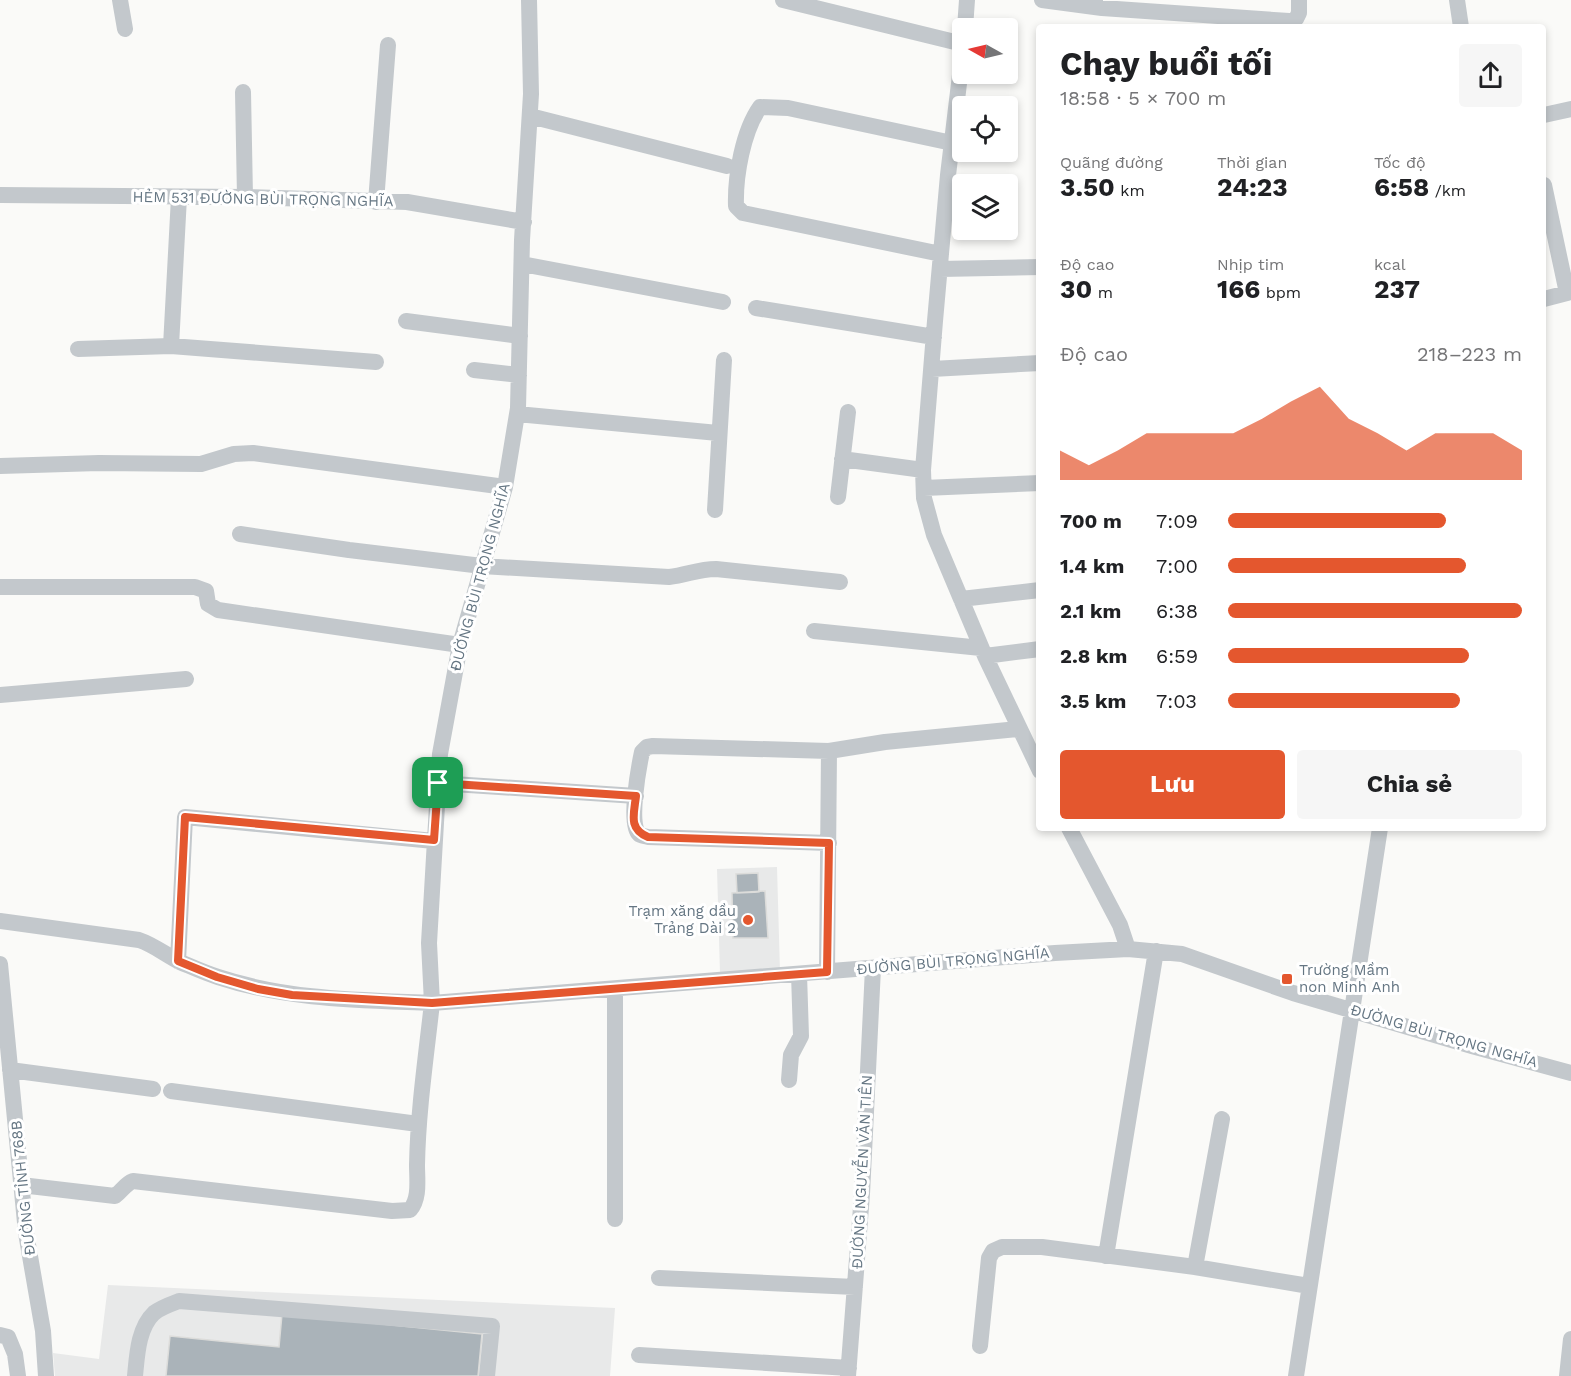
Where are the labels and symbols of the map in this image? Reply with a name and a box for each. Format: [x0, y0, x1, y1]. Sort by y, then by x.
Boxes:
north arrow [952, 18, 1018, 84]
street label: HẺM 531 ĐƯỜNG BÙI TRỌNG NGHĨA [132, 187, 394, 210]
street label: ĐƯỜNG BÙI TRỌNG NGHĨA [445, 481, 514, 673]
pin [412, 757, 463, 808]
place label: Trạm xăng dầu Trảng Dài 2 [629, 902, 736, 937]
marker: Trạm xăng dầu Trảng Dài 2 [741, 913, 755, 927]
street label: ĐƯỜNG BÙI TRỌNG NGHĨA [856, 943, 1050, 978]
place label: Trường Mầm non Minh Anh [1299, 961, 1400, 996]
marker: Trường Mầm non Minh Anh [1280, 972, 1294, 986]
street label: ĐƯỜNG BÙI TRỌNG NGHĨA [1348, 1000, 1540, 1071]
street label: ĐƯỜNG NGUYỄN VĂN TIÊN [845, 1074, 876, 1270]
street label: ĐƯỜNG TỈNH 768B [6, 1120, 39, 1257]

